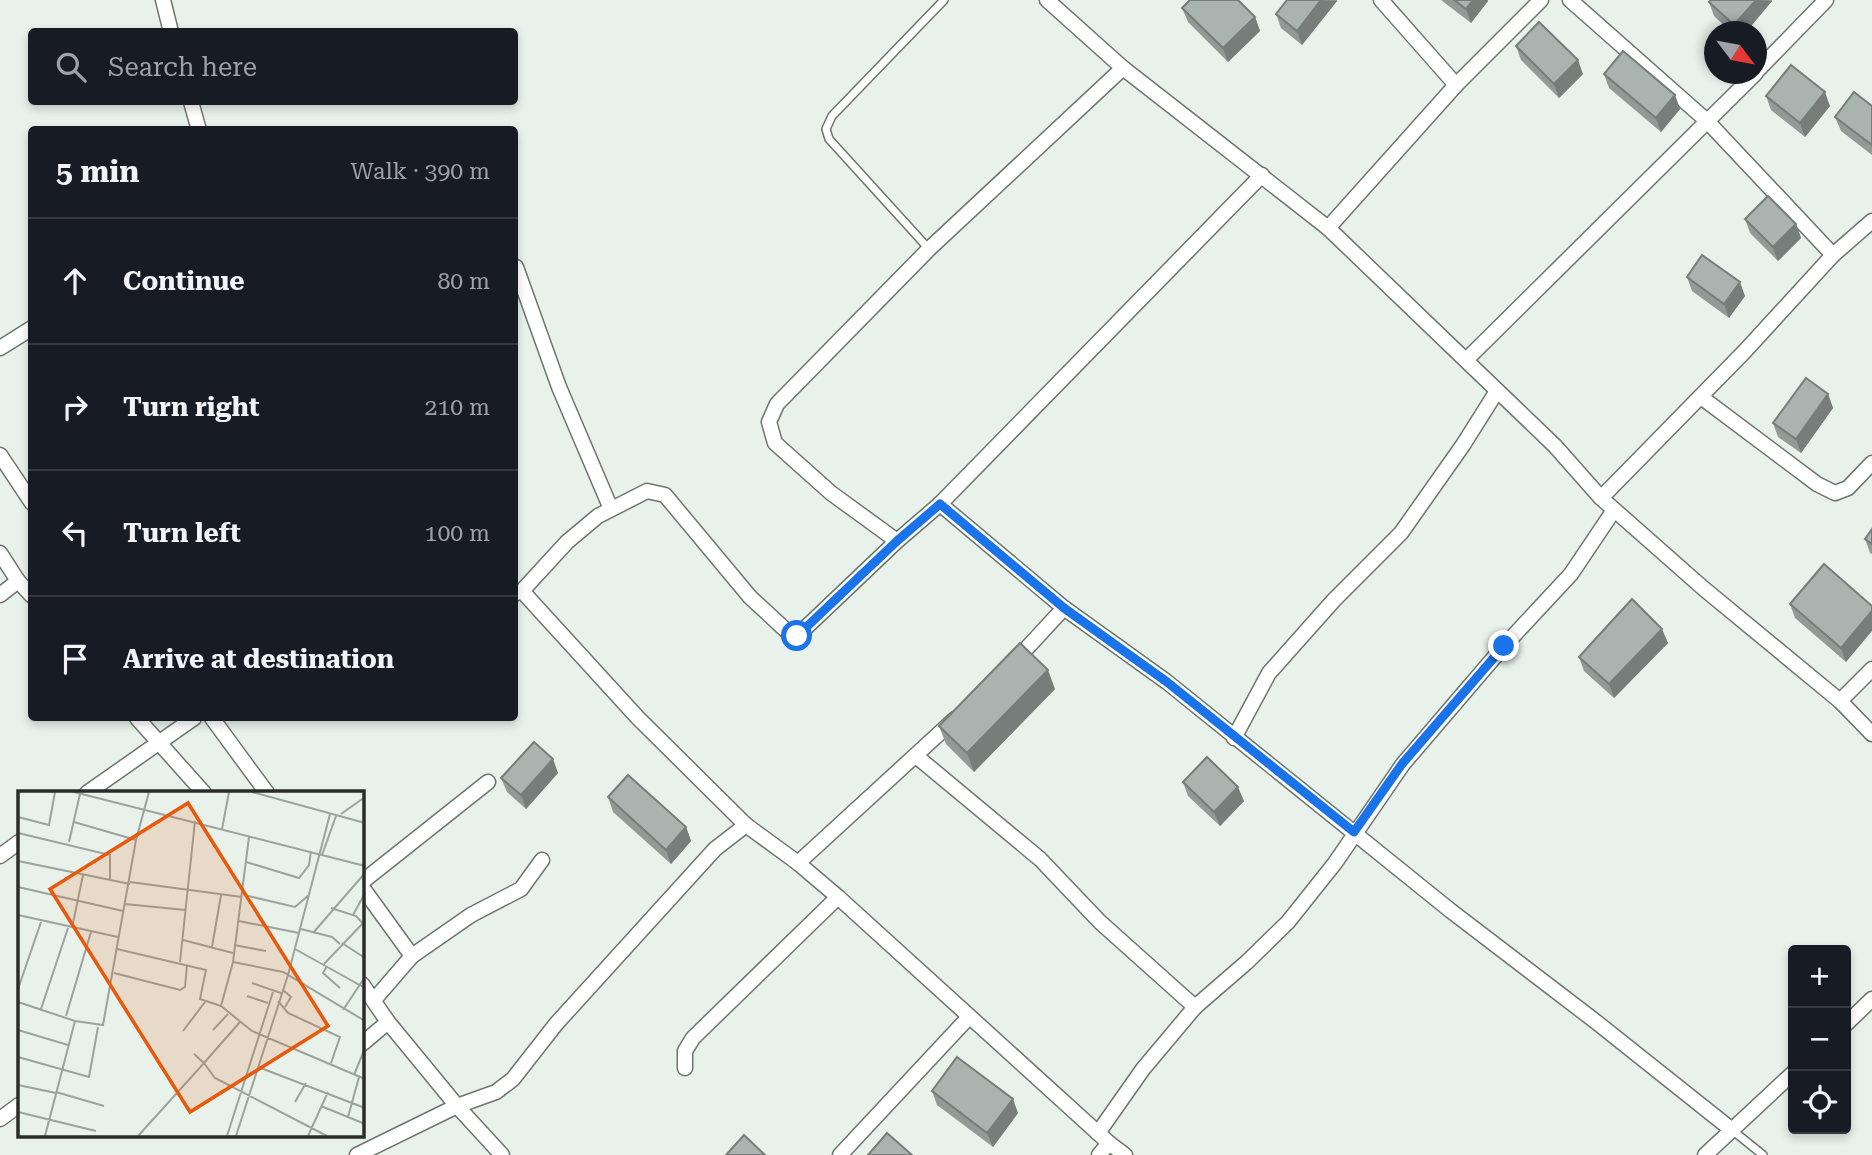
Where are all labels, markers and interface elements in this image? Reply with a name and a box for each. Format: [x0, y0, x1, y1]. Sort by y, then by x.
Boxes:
north arrow [1704, 21, 1767, 84]
search box [28, 28, 518, 105]
icon: search [52, 48, 90, 86]
text: Search here [108, 52, 257, 82]
text: 5 min [56, 154, 139, 189]
text: Walk · 390 m [351, 158, 490, 185]
icon: ahead [56, 262, 94, 300]
text: Continue [123, 266, 245, 296]
text: 80 m [437, 268, 490, 295]
icon: right [56, 388, 94, 426]
text: Turn right [123, 392, 259, 422]
text: 210 m [425, 394, 490, 421]
icon: left [56, 514, 94, 552]
text: Turn left [123, 518, 241, 548]
text: 100 m [425, 520, 490, 547]
route start [781, 620, 812, 651]
route end [1488, 630, 1519, 661]
icon: arrive [56, 640, 94, 678]
text: Arrive at destination [123, 644, 394, 674]
inset map [18, 791, 364, 1138]
map controls [1788, 945, 1851, 1134]
button: + [1788, 945, 1851, 1008]
button: − [1788, 1008, 1851, 1071]
button: locate [1788, 1071, 1851, 1134]

